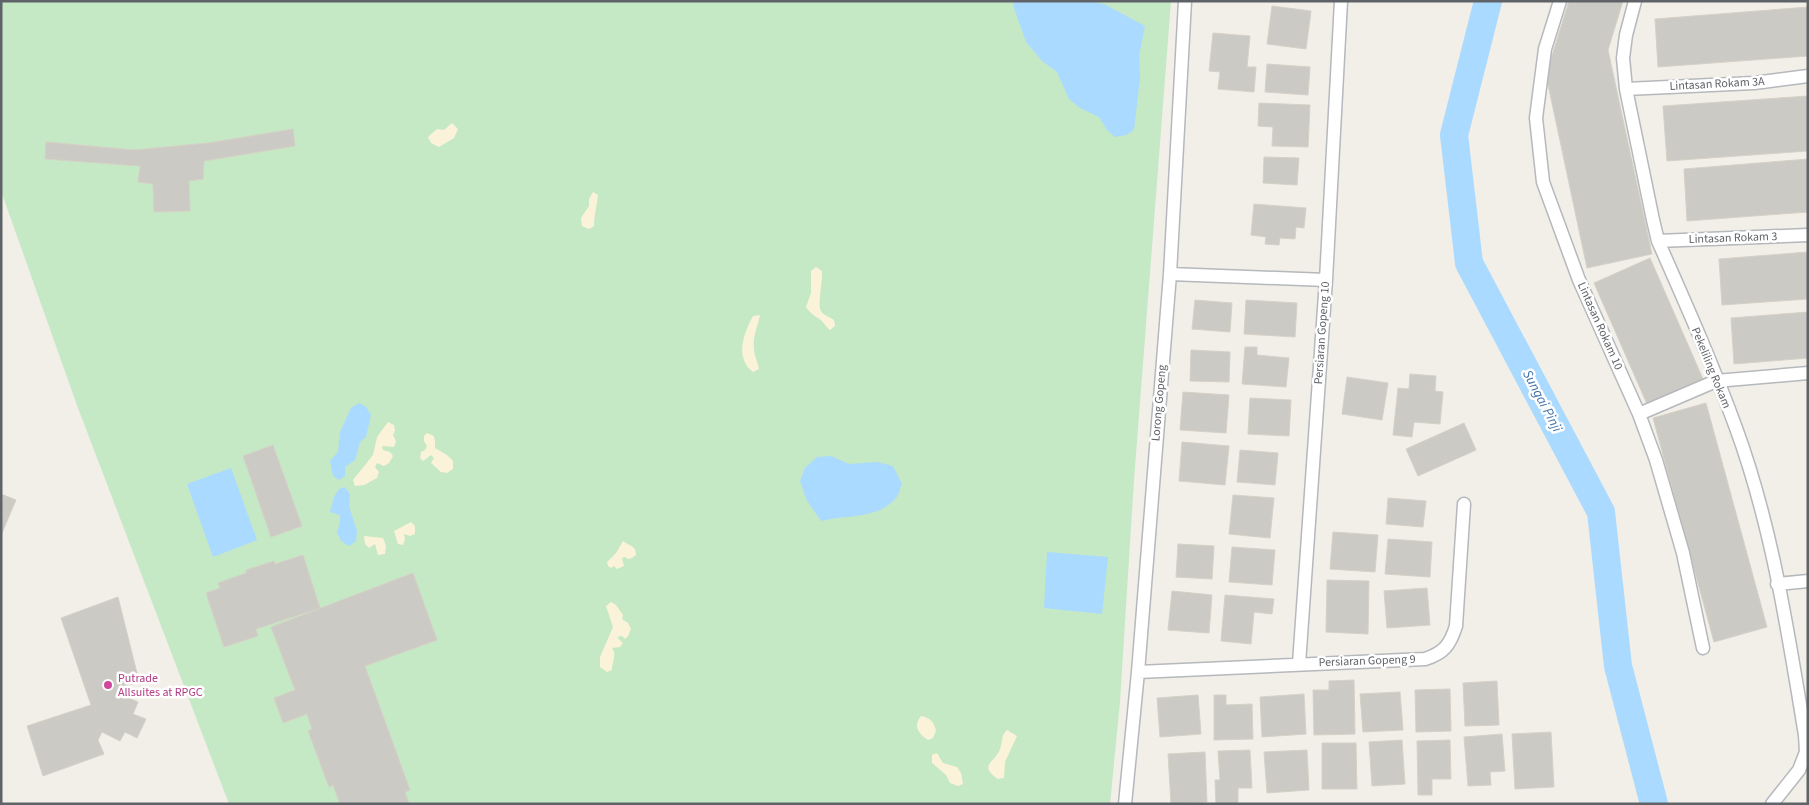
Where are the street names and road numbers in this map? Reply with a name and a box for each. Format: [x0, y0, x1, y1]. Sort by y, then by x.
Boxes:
street label: Lintasan Rokam 3A [1669, 73, 1765, 95]
street label: Lintasan Rokam 3 [1688, 228, 1778, 248]
street label: Lintasan Rokam 10 [1573, 279, 1627, 373]
street label: Persiaran Gopeng 10 [1310, 281, 1334, 385]
street label: Pekeliling Rokam [1687, 325, 1735, 411]
street label: Lorong Gopeng [1147, 364, 1171, 442]
street label: Persiaran Gopeng 9 [1318, 651, 1416, 671]

